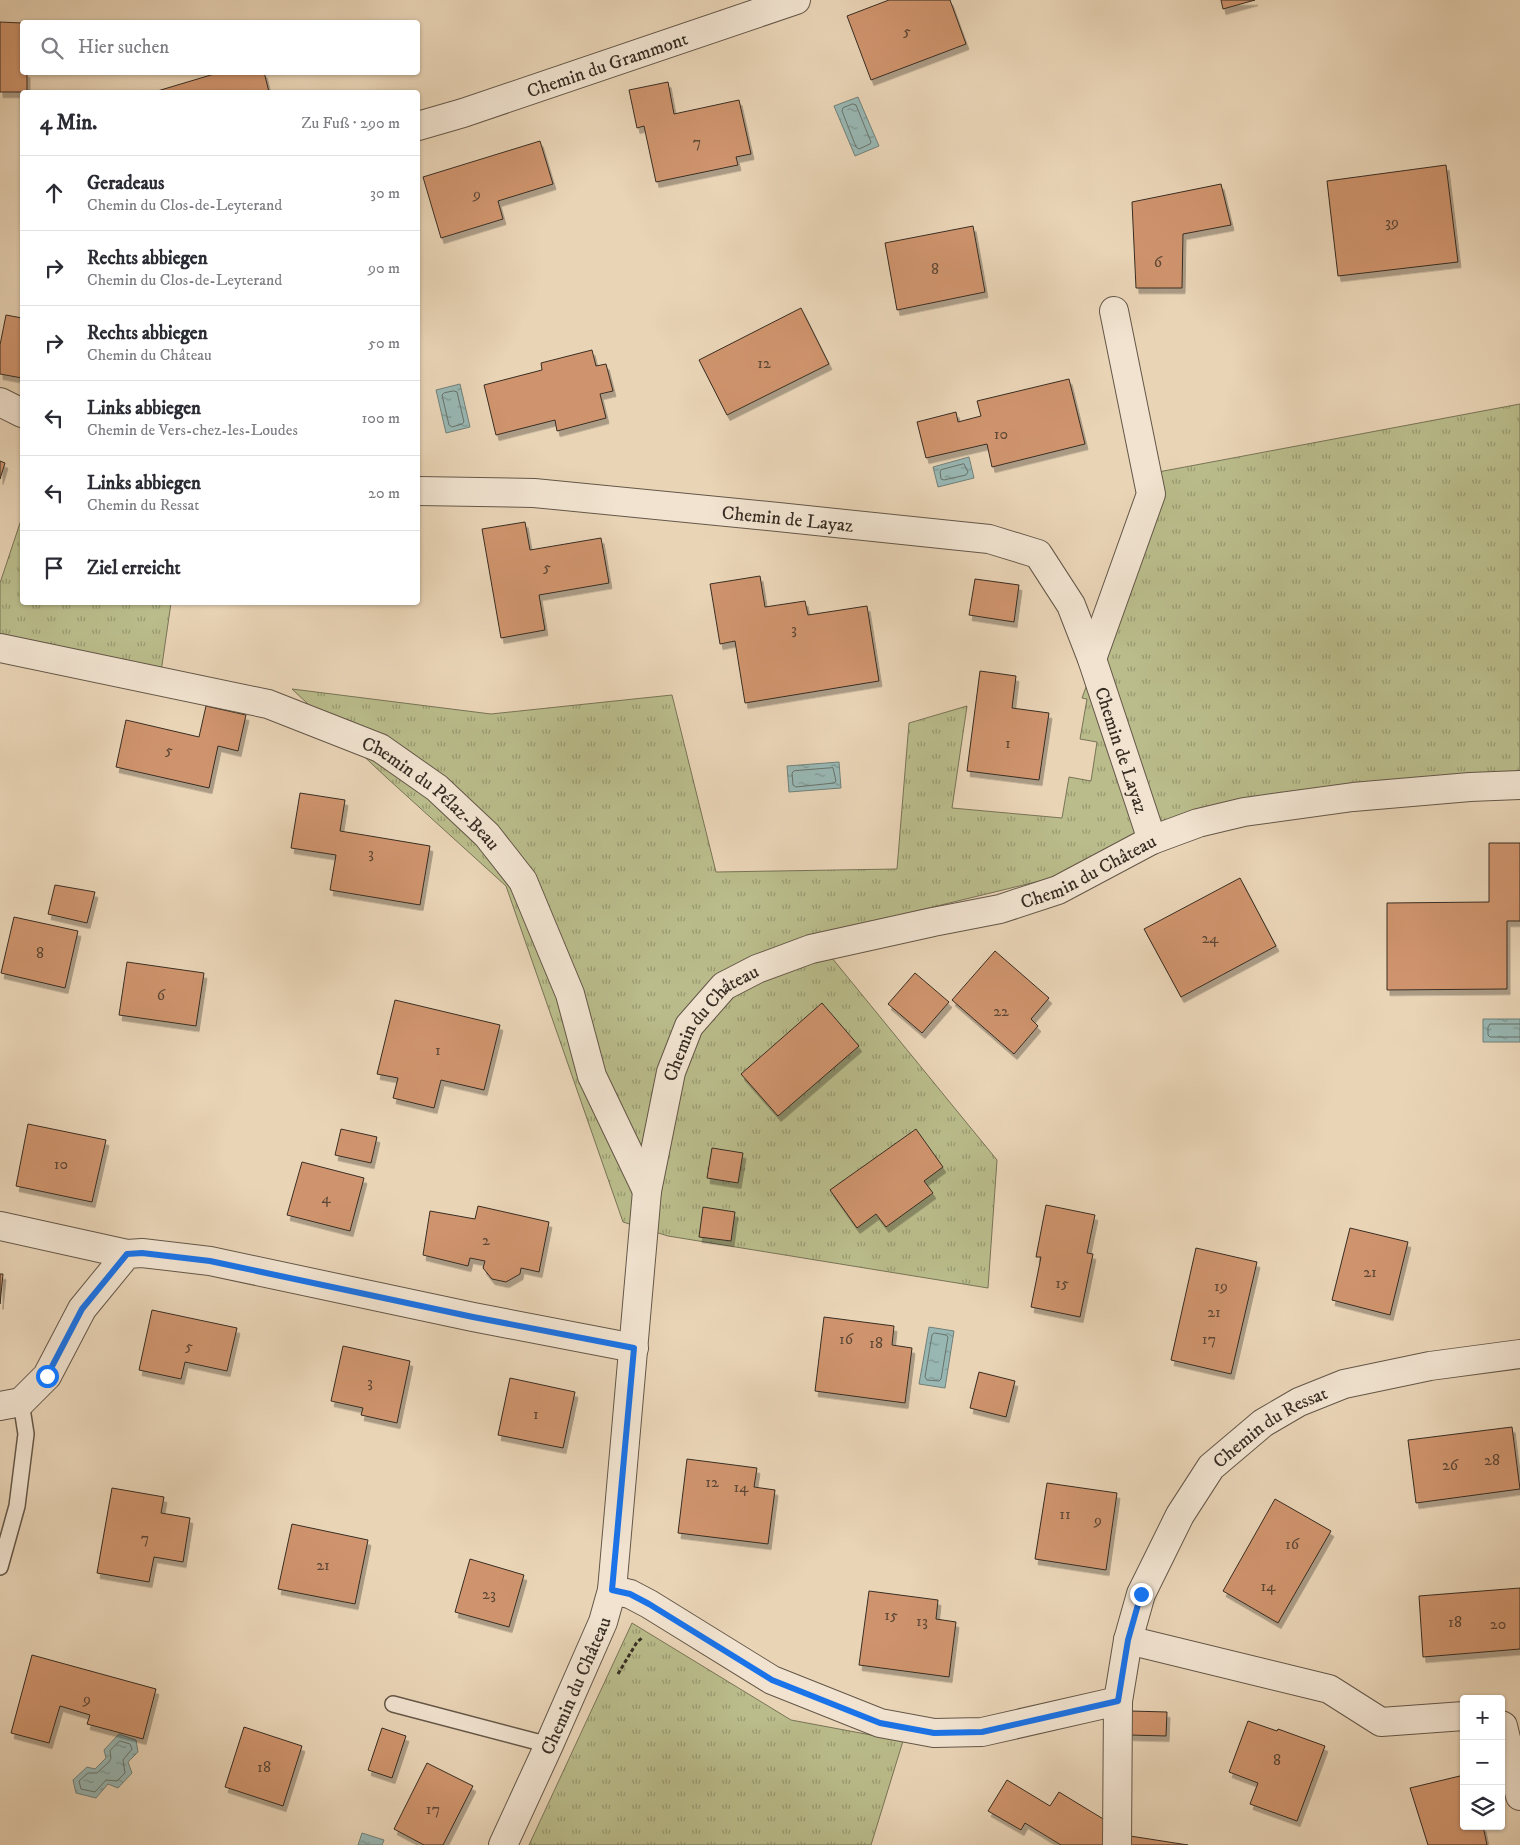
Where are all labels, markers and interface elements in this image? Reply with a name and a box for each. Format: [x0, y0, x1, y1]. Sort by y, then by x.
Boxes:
search box [20, 20, 420, 75]
house number: 5 [903, 21, 911, 41]
street label: Chemin du Grammont [524, 28, 691, 103]
icon: search [38, 34, 66, 62]
text: Hier suchen [78, 36, 169, 59]
text: 4 Min. [40, 110, 97, 136]
text: Zu Fuß · 290 m [301, 113, 400, 133]
house number: 7 [693, 132, 701, 152]
text: Geradeaus [87, 172, 164, 195]
icon: ahead [40, 179, 68, 207]
text: 30 m [370, 183, 400, 203]
house number: 9 [472, 184, 481, 204]
text: Chemin du Clos-de-Leyterand [87, 195, 282, 215]
house number: 39 [1385, 212, 1399, 232]
text: Rechts abbiegen [87, 247, 208, 270]
house number: 6 [1154, 252, 1163, 272]
icon: right [40, 254, 68, 282]
text: 90 m [368, 258, 400, 278]
house number: 8 [931, 259, 939, 279]
text: Chemin du Clos-de-Leyterand [87, 270, 282, 290]
text: Rechts abbiegen [87, 322, 208, 345]
icon: right [40, 329, 68, 357]
text: 50 m [368, 333, 400, 353]
text: Chemin du Château [87, 345, 212, 365]
house number: 12 [757, 353, 771, 373]
text: Links abbiegen [87, 397, 201, 420]
icon: left [40, 404, 68, 432]
text: 100 m [362, 408, 400, 428]
text: Chemin de Vers-chez-les-Loudes [87, 420, 298, 440]
house number: 10 [994, 424, 1008, 444]
text: Links abbiegen [87, 472, 201, 495]
icon: left [40, 479, 68, 507]
text: 20 m [368, 483, 400, 503]
text: Chemin du Ressat [87, 495, 199, 515]
street label: Chemin de Layaz [721, 502, 854, 538]
icon: arrive [40, 554, 68, 582]
text: Ziel erreicht [87, 557, 181, 580]
house number: 5 [543, 557, 551, 577]
house number: 3 [791, 619, 797, 639]
street label: Chemin de Layaz [1089, 684, 1152, 817]
street label: Chemin du Pélaz-Beau [358, 732, 504, 855]
house number: 1 [1005, 733, 1011, 753]
house number: 5 [165, 740, 173, 760]
street label: Chemin du Château [1018, 830, 1160, 915]
house number: 3 [368, 843, 374, 863]
house number: 24 [1201, 928, 1219, 948]
house number: 8 [36, 943, 44, 963]
street label: Chemin du Château [659, 960, 763, 1083]
house number: 6 [157, 985, 166, 1005]
house number: 22 [993, 1001, 1009, 1021]
house number: 1 [435, 1040, 441, 1060]
house number: 10 [54, 1154, 68, 1174]
house number: 4 [321, 1188, 331, 1208]
house number: 2 [482, 1230, 490, 1250]
house number: 21 [1363, 1262, 1377, 1282]
house number: 15 [1055, 1273, 1069, 1293]
house number: 19 [1214, 1276, 1228, 1296]
house number: 21 [1207, 1302, 1221, 1322]
house number: 16 [839, 1329, 854, 1349]
house number: 17 [1202, 1329, 1216, 1349]
house number: 18 [869, 1333, 883, 1353]
house number: 5 [185, 1336, 193, 1356]
route start [36, 1365, 59, 1388]
house number: 3 [367, 1372, 373, 1392]
street label: Chemin du Ressat [1209, 1382, 1331, 1474]
house number: 1 [533, 1404, 539, 1424]
house number: 28 [1484, 1450, 1500, 1470]
house number: 26 [1442, 1455, 1459, 1475]
house number: 12 [705, 1472, 719, 1492]
house number: 14 [733, 1477, 749, 1497]
house number: 11 [1059, 1504, 1071, 1524]
house number: 9 [1093, 1510, 1102, 1530]
house number: 7 [141, 1528, 149, 1548]
house number: 16 [1285, 1534, 1300, 1554]
house number: 21 [316, 1555, 330, 1575]
house number: 14 [1260, 1576, 1276, 1596]
route end [1130, 1583, 1153, 1606]
house number: 23 [482, 1584, 496, 1604]
house number: 15 [884, 1605, 898, 1625]
house number: 13 [916, 1611, 928, 1631]
house number: 18 [1448, 1612, 1462, 1632]
house number: 20 [1490, 1614, 1506, 1634]
street label: Chemin du Château [536, 1615, 617, 1759]
house number: 9 [82, 1689, 91, 1709]
map controls [1460, 1695, 1505, 1830]
button: + [1460, 1695, 1505, 1740]
button: − [1460, 1740, 1505, 1785]
house number: 8 [1273, 1750, 1281, 1770]
house number: 18 [257, 1757, 271, 1777]
button: layers [1460, 1785, 1505, 1830]
house number: 17 [426, 1799, 440, 1819]

